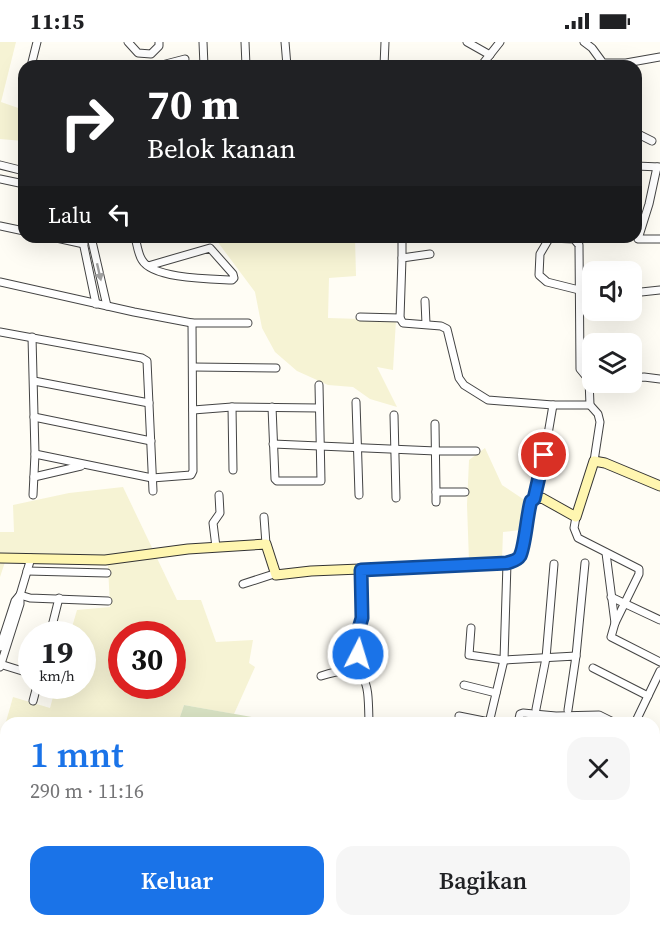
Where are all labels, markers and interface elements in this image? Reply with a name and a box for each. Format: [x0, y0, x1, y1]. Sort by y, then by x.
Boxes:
text: 11:15 [30, 6, 84, 36]
text: 70 m [147, 75, 240, 133]
icon: right [48, 84, 126, 162]
text: Belok kanan [147, 130, 296, 167]
icon: left [103, 198, 136, 231]
text: Lalu [48, 200, 91, 230]
map controls [582, 261, 642, 393]
button: sound [582, 261, 642, 321]
one-way arrow [94, 262, 104, 281]
button: layers [582, 333, 642, 393]
pin [518, 429, 569, 480]
icon: arrive [527, 438, 560, 471]
speed limit sign: 30 [108, 621, 186, 699]
position arrow [326, 622, 390, 686]
text: 19 [41, 632, 73, 673]
text: km/h [39, 665, 75, 686]
text: 1 mnt [30, 730, 123, 779]
button: close [567, 737, 630, 800]
text: 290 m · 11:16 [30, 777, 144, 805]
button: Keluar [30, 846, 324, 915]
button: Bagikan [336, 846, 630, 915]

